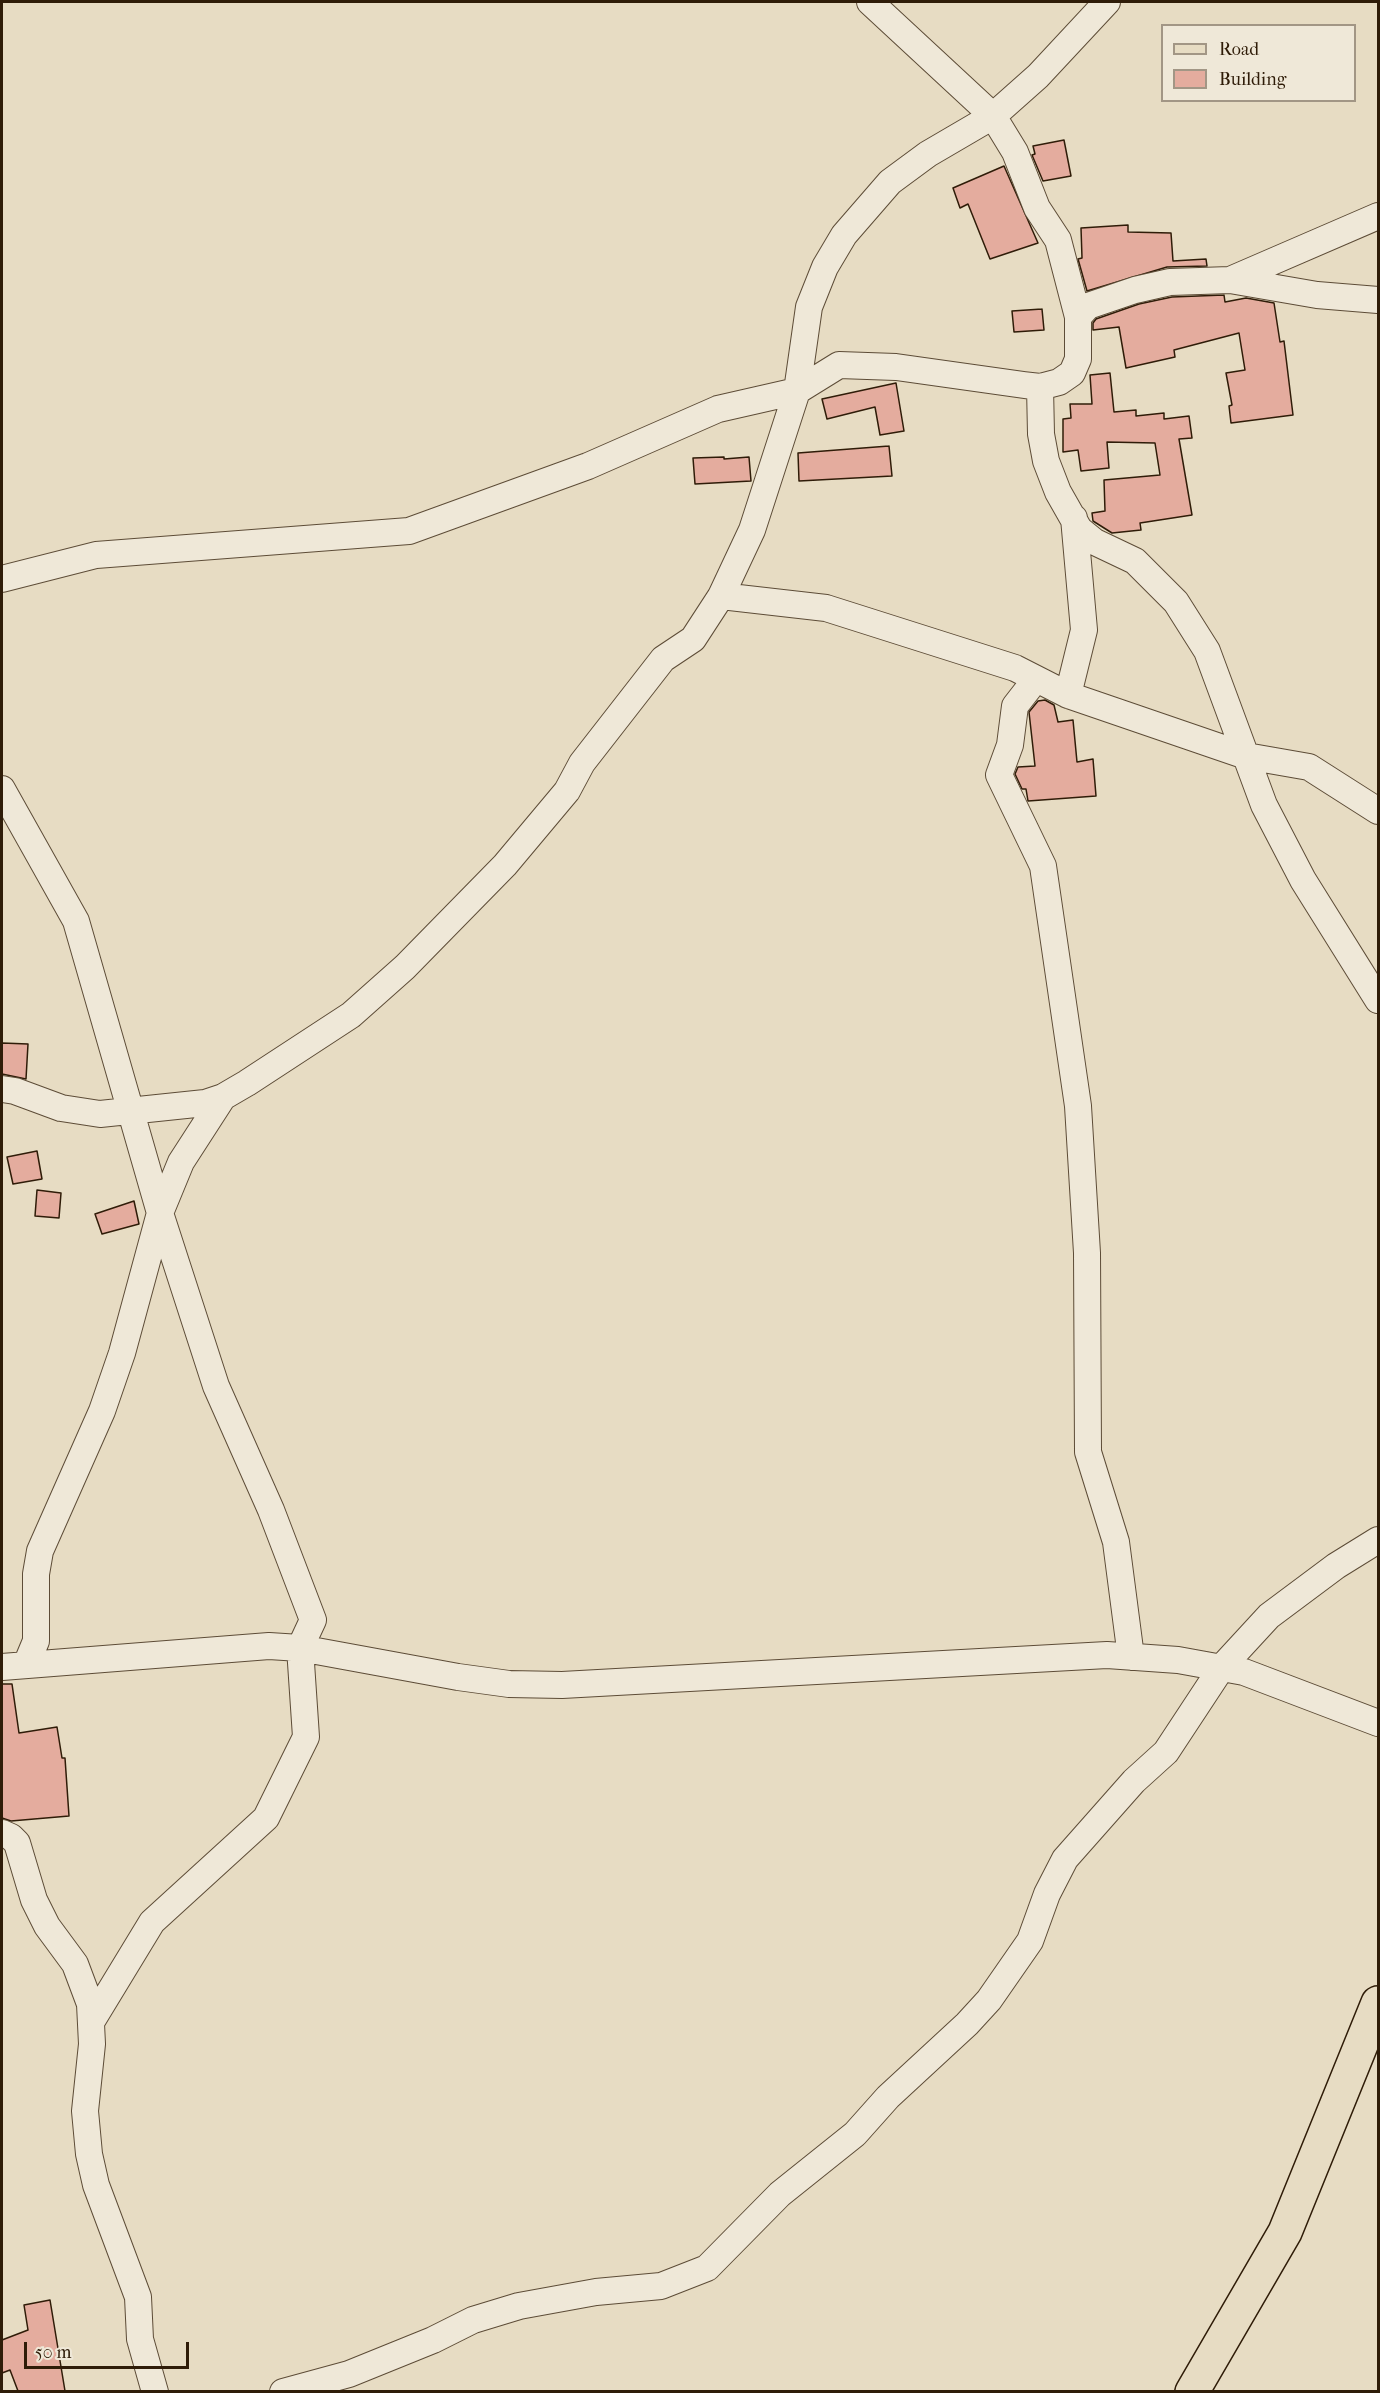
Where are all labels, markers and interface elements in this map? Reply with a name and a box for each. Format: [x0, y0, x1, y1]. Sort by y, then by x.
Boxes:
legend [1161, 24, 1356, 102]
text: Road [1219, 39, 1259, 60]
text: Building [1219, 69, 1286, 90]
scale bar [27, 2330, 192, 2368]
text: 50 m [35, 2342, 71, 2363]

